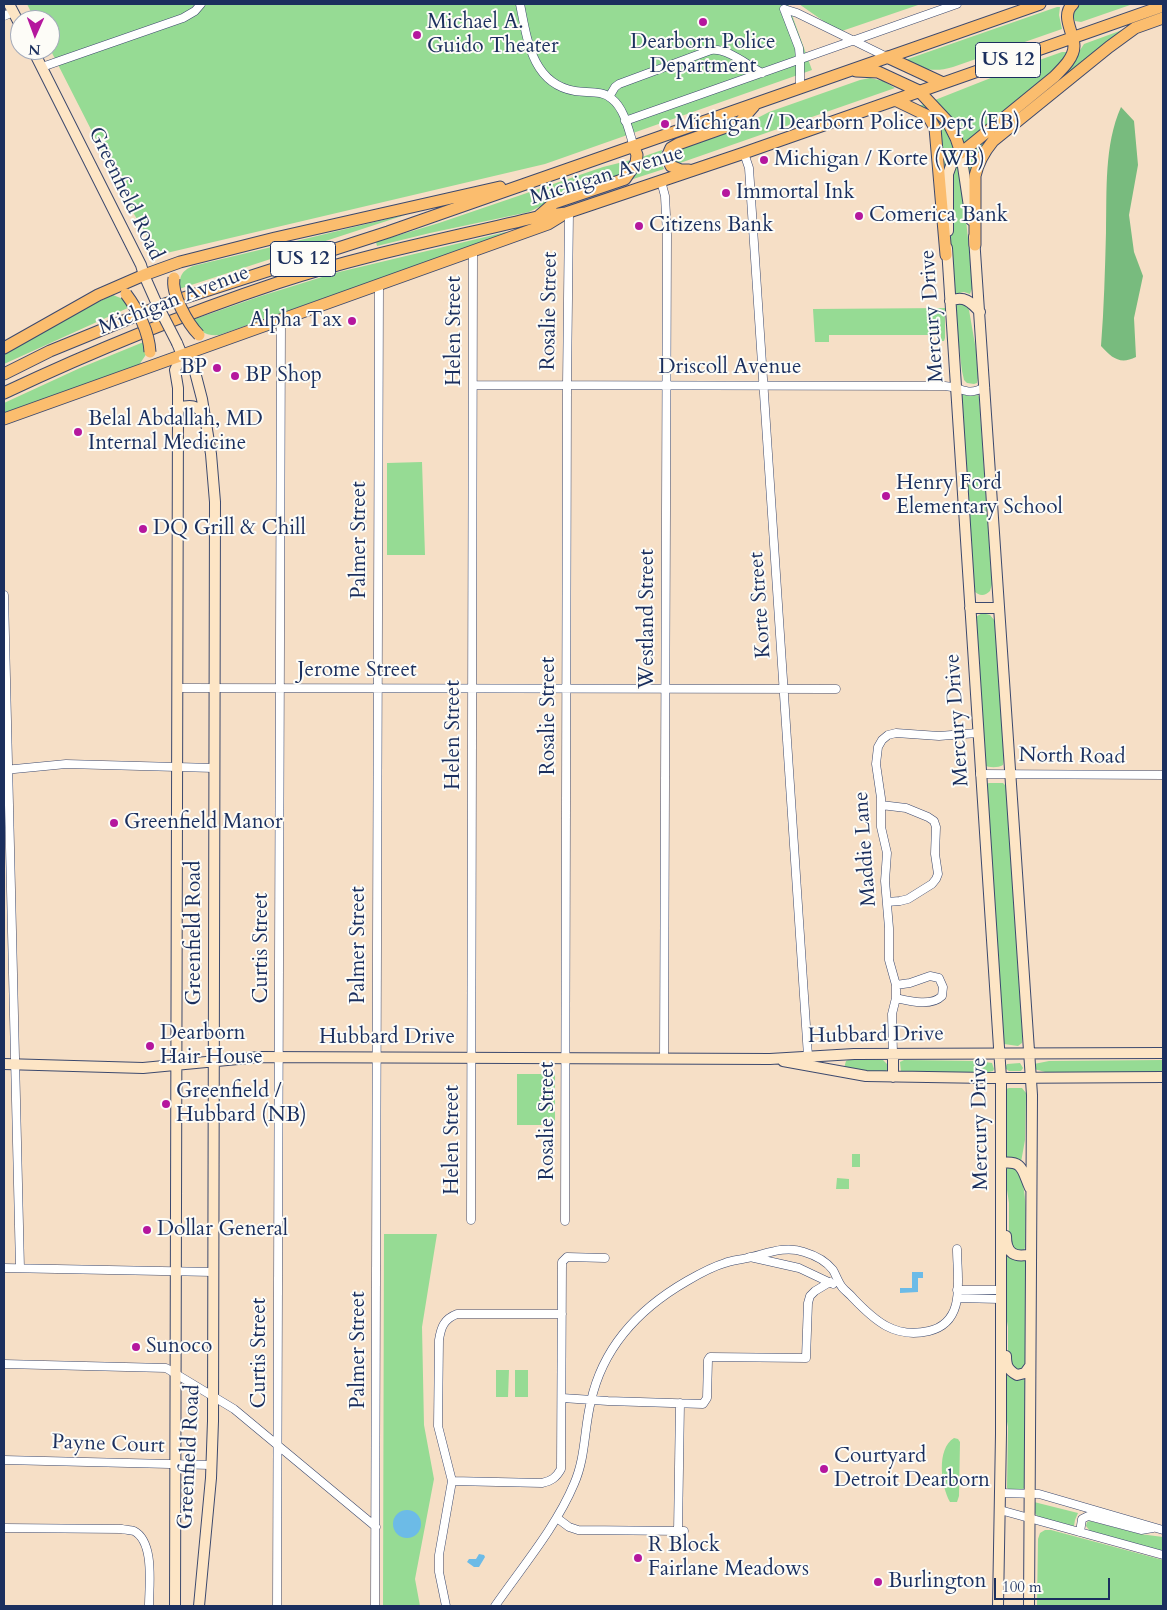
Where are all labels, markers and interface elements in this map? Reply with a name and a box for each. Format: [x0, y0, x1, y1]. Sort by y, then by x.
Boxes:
north arrow [10, 10, 60, 60]
place label: Michael A. Guido Theater [427, 10, 559, 60]
marker: Dearborn Police Department [697, 16, 709, 28]
marker: Michael A. Guido Theater [411, 29, 423, 41]
place label: Dearborn Police Department [630, 30, 776, 80]
text: N [28, 40, 41, 59]
road number: US 12 [976, 42, 1040, 78]
place label: Michigan / Dearborn Police Dept (EB) [675, 111, 1020, 137]
marker: Michigan / Dearborn Police Dept (EB) [659, 118, 671, 130]
street label: Greenfield Road [82, 123, 168, 265]
street label: Michigan Avenue [527, 141, 687, 211]
place label: Michigan / Korte (WB) [774, 147, 985, 173]
marker: Michigan / Korte (WB) [758, 154, 770, 166]
place label: Immortal Ink [736, 180, 855, 206]
marker: Immortal Ink [720, 187, 732, 199]
place label: Comerica Bank [869, 203, 1008, 229]
marker: Comerica Bank [853, 210, 865, 222]
place label: Citizens Bank [649, 213, 774, 239]
marker: Citizens Bank [633, 220, 645, 232]
road number: US 12 [270, 242, 336, 276]
street label: Mercury Drive [916, 249, 950, 383]
street label: Rosalie Street [536, 251, 564, 371]
street label: Michigan Avenue [95, 261, 253, 341]
street label: Helen Street [442, 276, 468, 386]
place label: Alpha Tax [249, 308, 342, 334]
marker: Alpha Tax [346, 315, 358, 327]
place label: BP [180, 355, 207, 381]
street label: Driscoll Avenue [658, 355, 802, 381]
marker: BP [211, 362, 223, 374]
place label: BP Shop [245, 363, 322, 389]
marker: BP Shop [229, 370, 241, 382]
place label: Belal Abdallah, MD Internal Medicine [88, 407, 263, 457]
marker: Belal Abdallah, MD Internal Medicine [72, 426, 84, 438]
place label: Henry Ford Elementary School [896, 471, 1063, 521]
street label: Palmer Street [347, 481, 373, 599]
marker: Henry Ford Elementary School [880, 490, 892, 502]
place label: DQ Grill & Chill [153, 516, 306, 542]
marker: DQ Grill & Chill [137, 523, 149, 535]
street label: Westland Street [635, 549, 661, 689]
street label: Korte Street [745, 551, 777, 659]
street label: Mercury Drive [941, 653, 975, 787]
street label: Rosalie Street [536, 657, 562, 775]
street label: Jerome Street [297, 658, 417, 684]
street label: Helen Street [441, 680, 467, 790]
street label: North Road [1018, 743, 1126, 771]
street label: Maddie Lane [849, 790, 883, 908]
place label: Greenfield Manor [124, 810, 283, 836]
marker: Greenfield Manor [108, 817, 120, 829]
street label: Greenfield Road [182, 861, 208, 1005]
street label: Palmer Street [346, 886, 372, 1004]
street label: Curtis Street [249, 893, 275, 1003]
place label: Dearborn Hair House [160, 1021, 263, 1071]
street label: Hubbard Drive [808, 1022, 944, 1050]
street label: Hubbard Drive [319, 1025, 455, 1051]
marker: Dearborn Hair House [144, 1040, 156, 1052]
street label: Mercury Drive [967, 1057, 995, 1191]
street label: Rosalie Street [535, 1062, 561, 1180]
place label: Greenfield / Hubbard (NB) [176, 1079, 307, 1129]
street label: Helen Street [440, 1085, 466, 1195]
marker: Greenfield / Hubbard (NB) [160, 1098, 172, 1110]
place label: Dollar General [157, 1217, 288, 1243]
marker: Dollar General [141, 1224, 153, 1236]
street label: Palmer Street [346, 1291, 372, 1409]
street label: Curtis Street [247, 1298, 273, 1408]
place label: Sunoco [146, 1334, 212, 1360]
marker: Sunoco [130, 1341, 142, 1353]
street label: Greenfield Road [174, 1384, 206, 1530]
street label: Payne Court [51, 1430, 165, 1460]
place label: Courtyard Detroit Dearborn [834, 1444, 990, 1494]
marker: Courtyard Detroit Dearborn [818, 1463, 830, 1475]
place label: R Block Fairlane Meadows [648, 1533, 809, 1583]
marker: R Block Fairlane Meadows [632, 1552, 644, 1564]
scale bar [997, 1568, 1113, 1600]
place label: Burlington [888, 1569, 986, 1595]
marker: Burlington [872, 1576, 884, 1588]
text: 100 m [1002, 1577, 1042, 1597]

